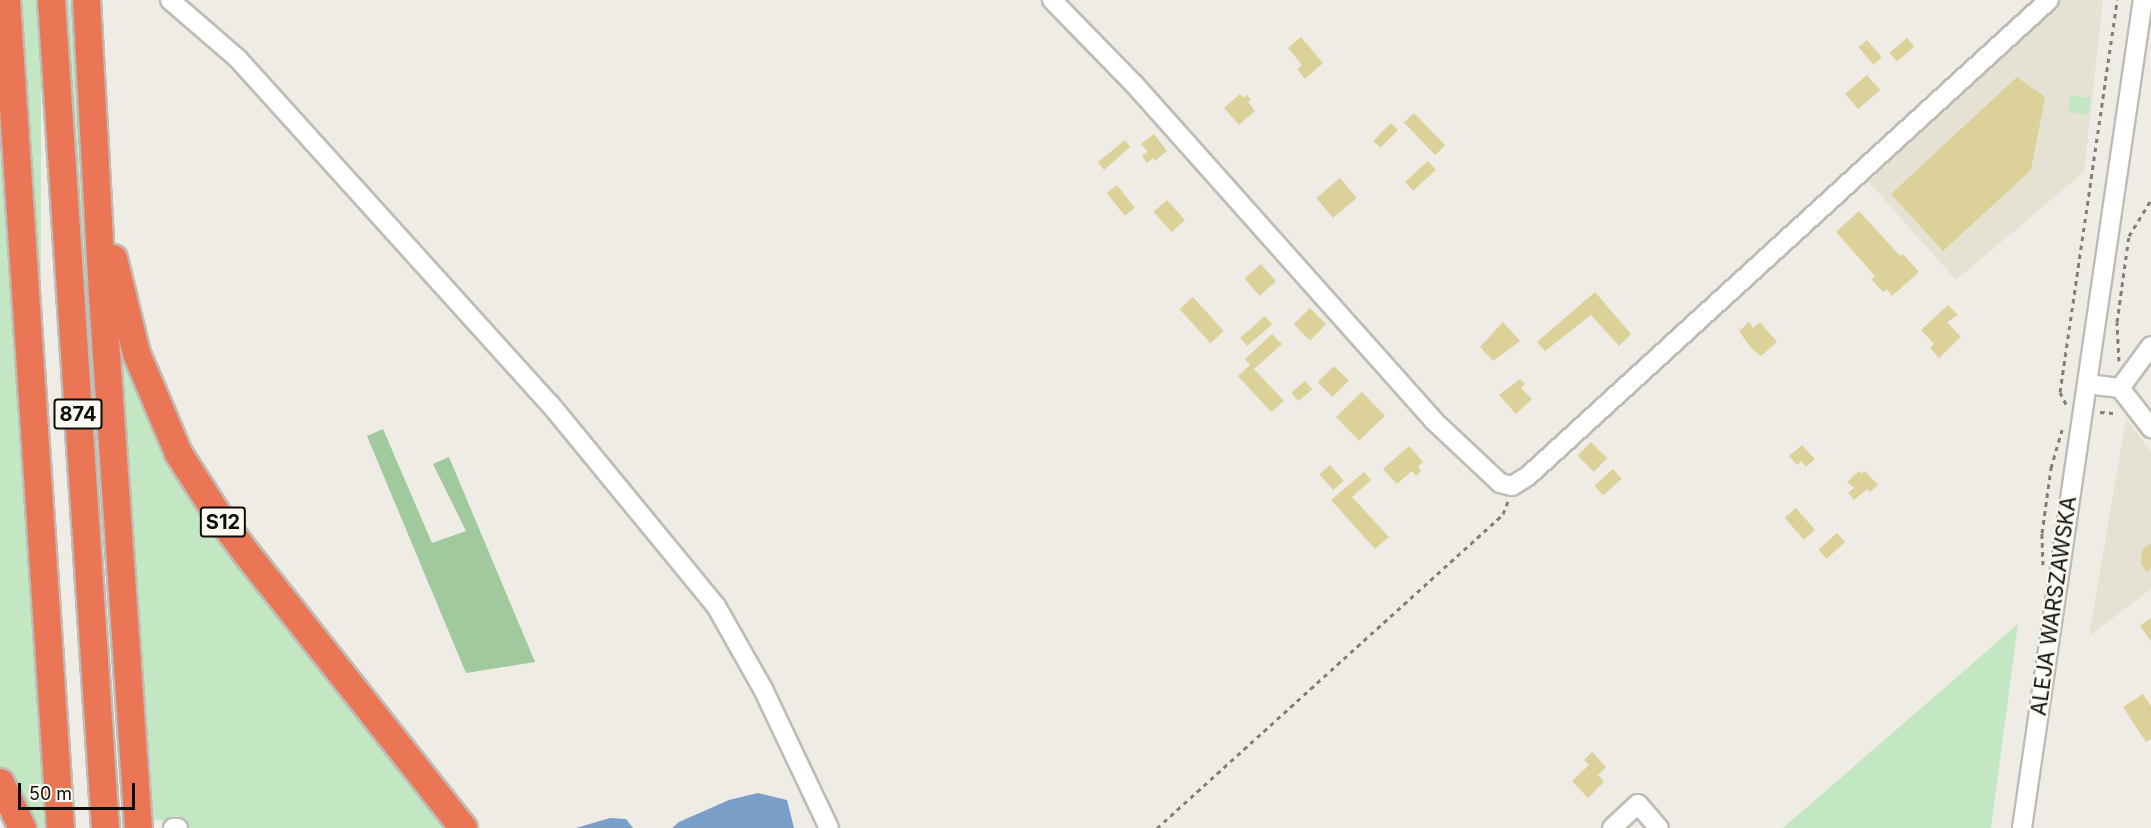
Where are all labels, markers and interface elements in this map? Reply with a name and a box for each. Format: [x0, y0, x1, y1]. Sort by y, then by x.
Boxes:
road number: 874 [52, 397, 104, 431]
street label: ALEJA WARSZAWSKA [2026, 495, 2082, 717]
road number: S12 [199, 505, 247, 539]
scale bar [21, 771, 138, 809]
text: 50 m [29, 783, 72, 804]

